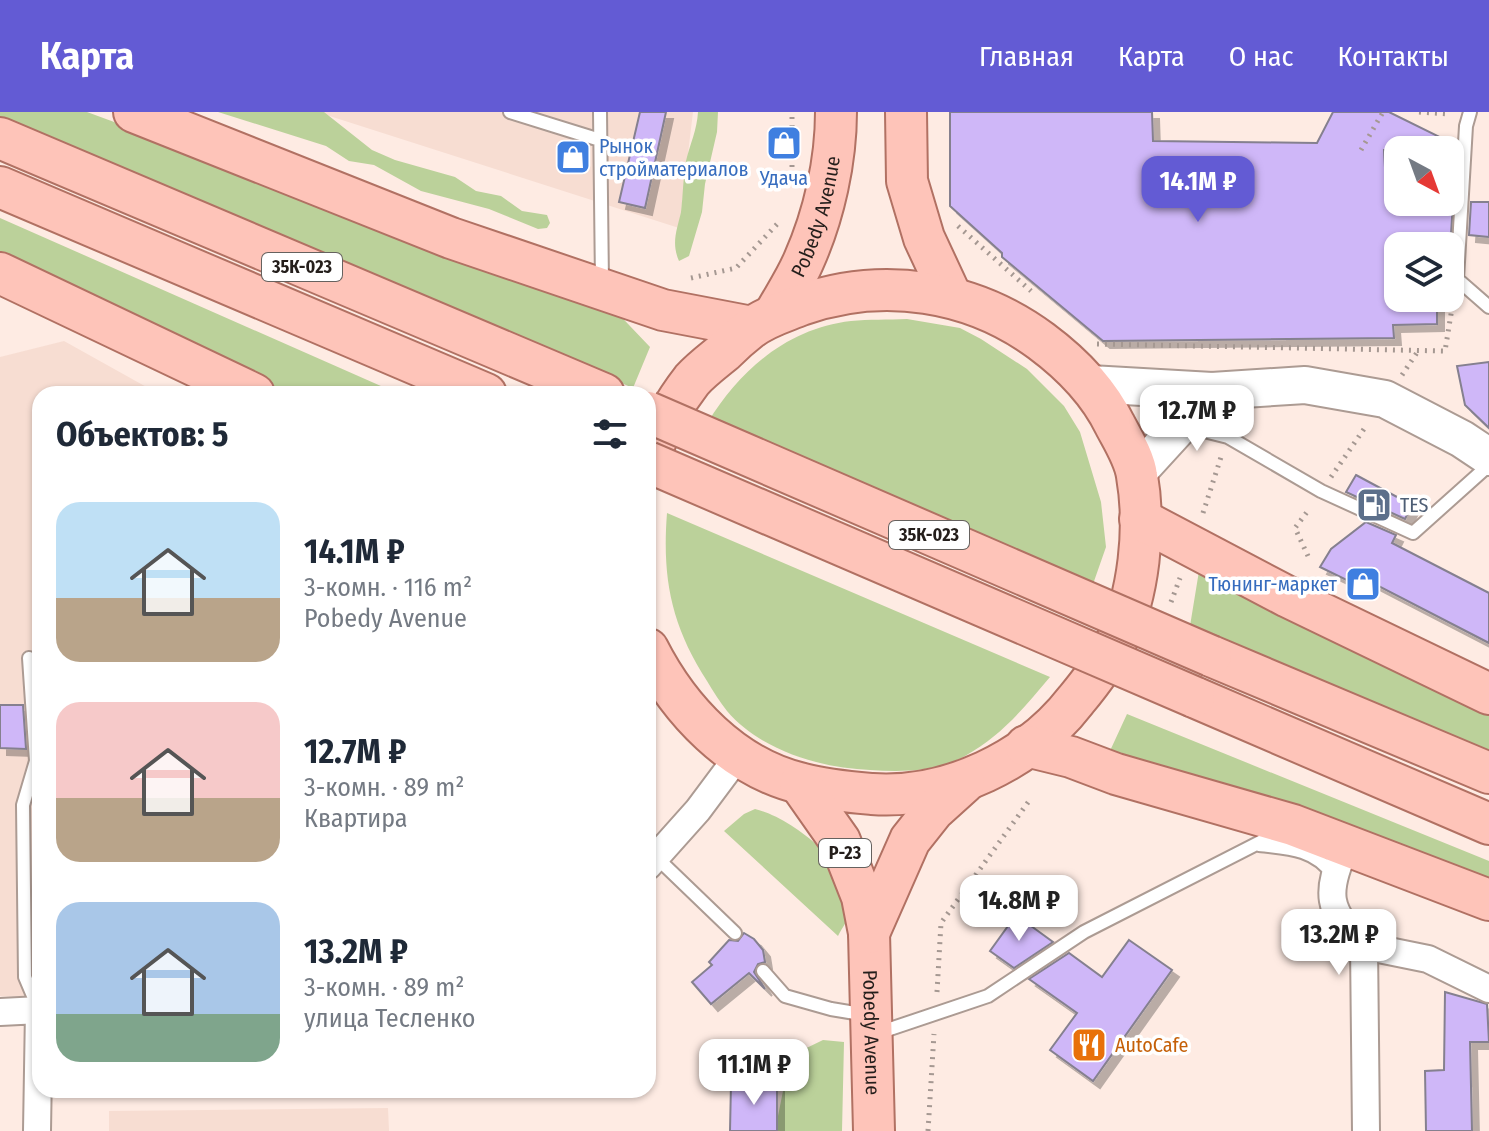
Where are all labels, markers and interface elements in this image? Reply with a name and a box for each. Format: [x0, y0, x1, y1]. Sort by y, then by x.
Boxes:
text: Карта [40, 33, 134, 79]
text: Главная [979, 40, 1074, 73]
text: Карта [1118, 40, 1185, 73]
text: О нас [1229, 40, 1294, 73]
text: Контакты [1338, 40, 1449, 73]
shop icon: Удача [765, 124, 803, 162]
place label: Рынок стройматериалов [599, 134, 749, 181]
north arrow [1384, 136, 1464, 216]
map controls [1384, 136, 1464, 312]
shop icon: Рынок стройматериалов [554, 138, 592, 176]
street label: Pobedy Avenue [786, 155, 845, 281]
pin: 14.1M ₽ [1124, 156, 1272, 224]
place label: Удача [759, 166, 808, 190]
text: 14.1M ₽ [1160, 166, 1236, 197]
button: layers [1384, 232, 1464, 312]
road number: 35К-023 [262, 253, 342, 281]
pin: 12.7M ₽ [1123, 385, 1271, 453]
text: 12.7M ₽ [1158, 395, 1236, 426]
icon: filters [588, 412, 632, 456]
text: Объектов: 5 [56, 414, 228, 455]
fuel station icon: TES [1355, 486, 1393, 524]
place label: TES [1400, 493, 1428, 517]
road number: 35К-023 [889, 521, 969, 549]
text: 14.1M ₽ [304, 531, 405, 572]
icon: home [120, 534, 216, 630]
shop icon: Тюнинг-маркет [1344, 565, 1382, 603]
text: 3-комн. · 116 m² [304, 572, 472, 603]
place label: Тюнинг-маркет [1208, 572, 1338, 596]
text: Pobedy Avenue [304, 603, 467, 634]
text: 12.7M ₽ [304, 731, 406, 772]
icon: home [120, 734, 216, 830]
text: 3-комн. · 89 m² [304, 772, 465, 803]
text: Квартира [304, 803, 408, 834]
road number: Р-23 [819, 839, 871, 867]
pin: 14.8M ₽ [945, 875, 1093, 943]
text: 14.8M ₽ [978, 885, 1060, 916]
pin: 13.2M ₽ [1265, 909, 1413, 977]
text: 13.2M ₽ [1299, 919, 1379, 950]
text: 13.2M ₽ [304, 931, 408, 972]
icon: home [120, 934, 216, 1030]
street label: Pobedy Avenue [858, 969, 885, 1096]
text: 3-комн. · 89 m² [304, 972, 465, 1003]
text: улица Тесленко [304, 1003, 476, 1034]
restaurant icon: AutoCafe [1070, 1026, 1108, 1064]
place label: AutoCafe [1115, 1033, 1188, 1057]
pin: 11.1M ₽ [680, 1039, 828, 1107]
text: 11.1M ₽ [717, 1049, 791, 1080]

